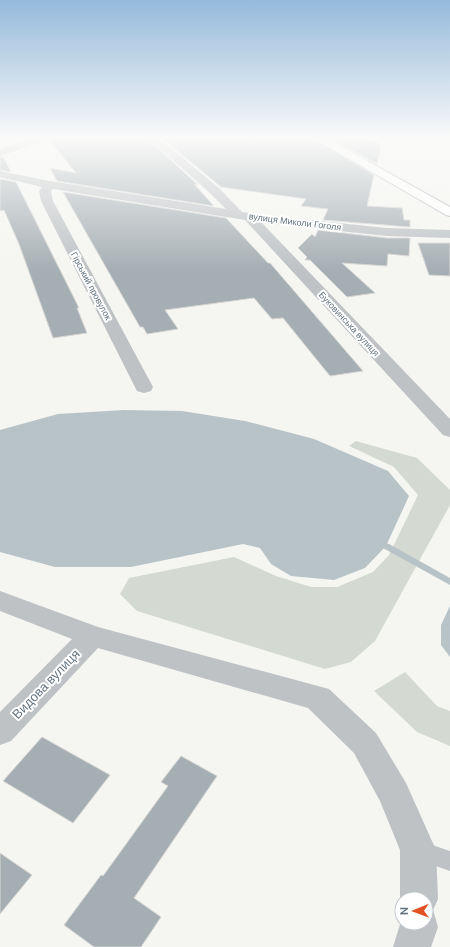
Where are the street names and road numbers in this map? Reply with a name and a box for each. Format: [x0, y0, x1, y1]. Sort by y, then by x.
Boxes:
street label: вулиця Миколи Гоголя [248, 210, 342, 234]
street label: Гірський провулок [68, 250, 114, 322]
street label: Буковинська вулиця [316, 289, 382, 359]
street label: Видова вулиця [8, 646, 84, 722]

